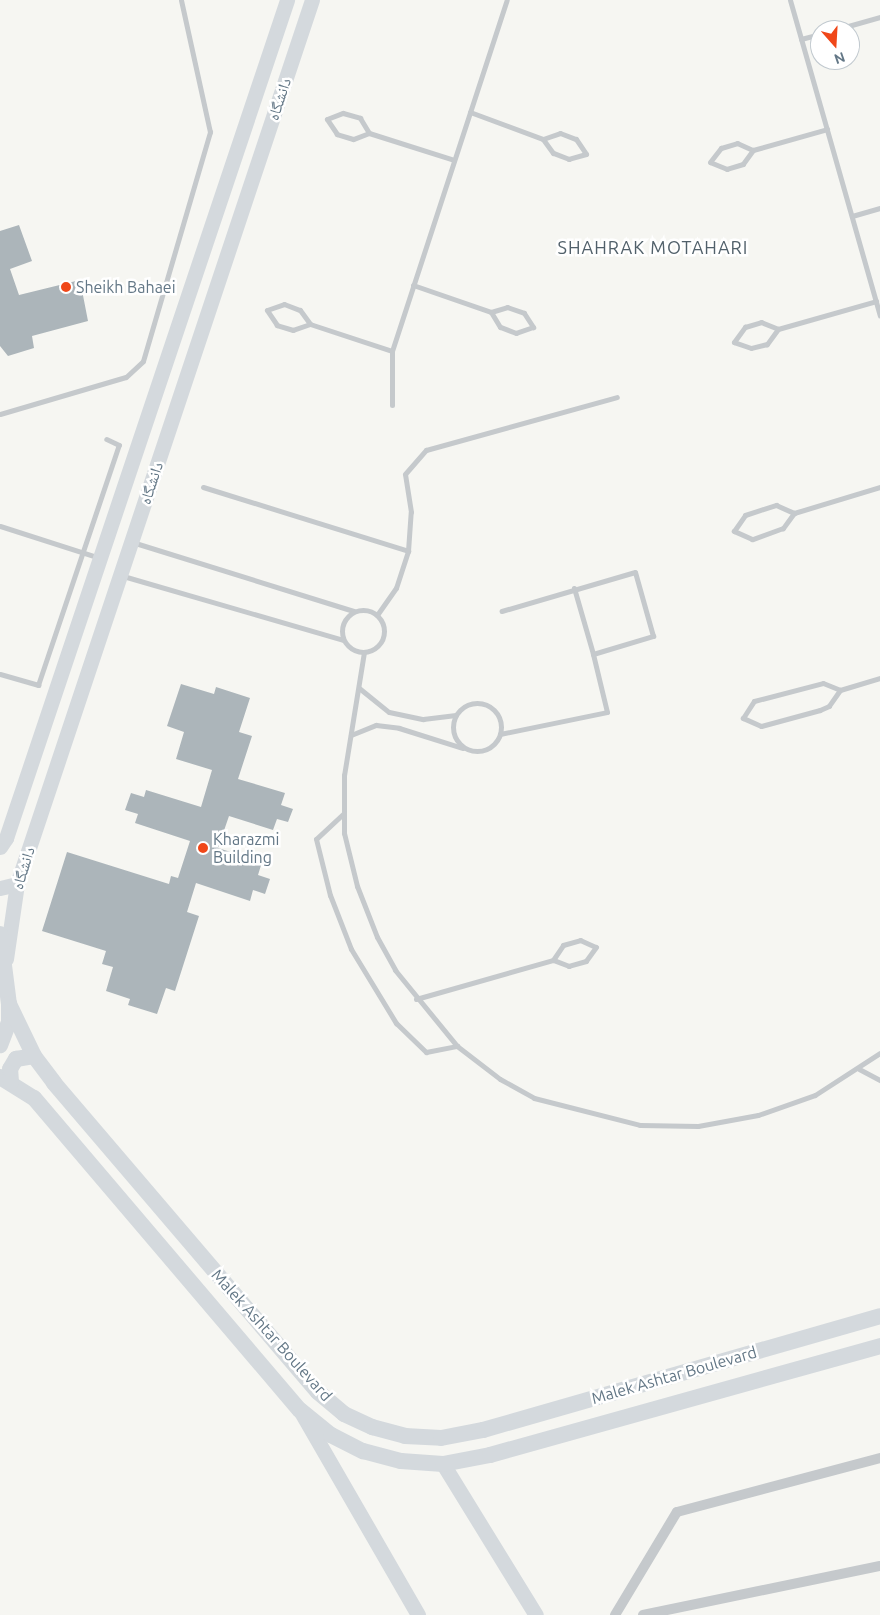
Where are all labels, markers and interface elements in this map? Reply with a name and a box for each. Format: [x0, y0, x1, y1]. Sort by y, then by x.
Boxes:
north arrow [810, 20, 860, 70]
text: N [832, 49, 847, 68]
street label: دانشگاه [263, 75, 295, 123]
district label: SHAHRAK MOTAHARI [556, 236, 750, 258]
place label: Sheikh Bahaei [76, 277, 176, 297]
marker: Sheikh Bahaei [60, 281, 72, 293]
street label: دانشگاه [135, 459, 167, 507]
place label: Kharazmi Building [213, 829, 279, 867]
marker: Kharazmi Building [197, 842, 209, 854]
street label: دانشگاه [7, 844, 39, 892]
street label: Malek Ashtar Boulevard [208, 1265, 336, 1405]
street label: Malek Ashtar Boulevard [589, 1342, 759, 1408]

